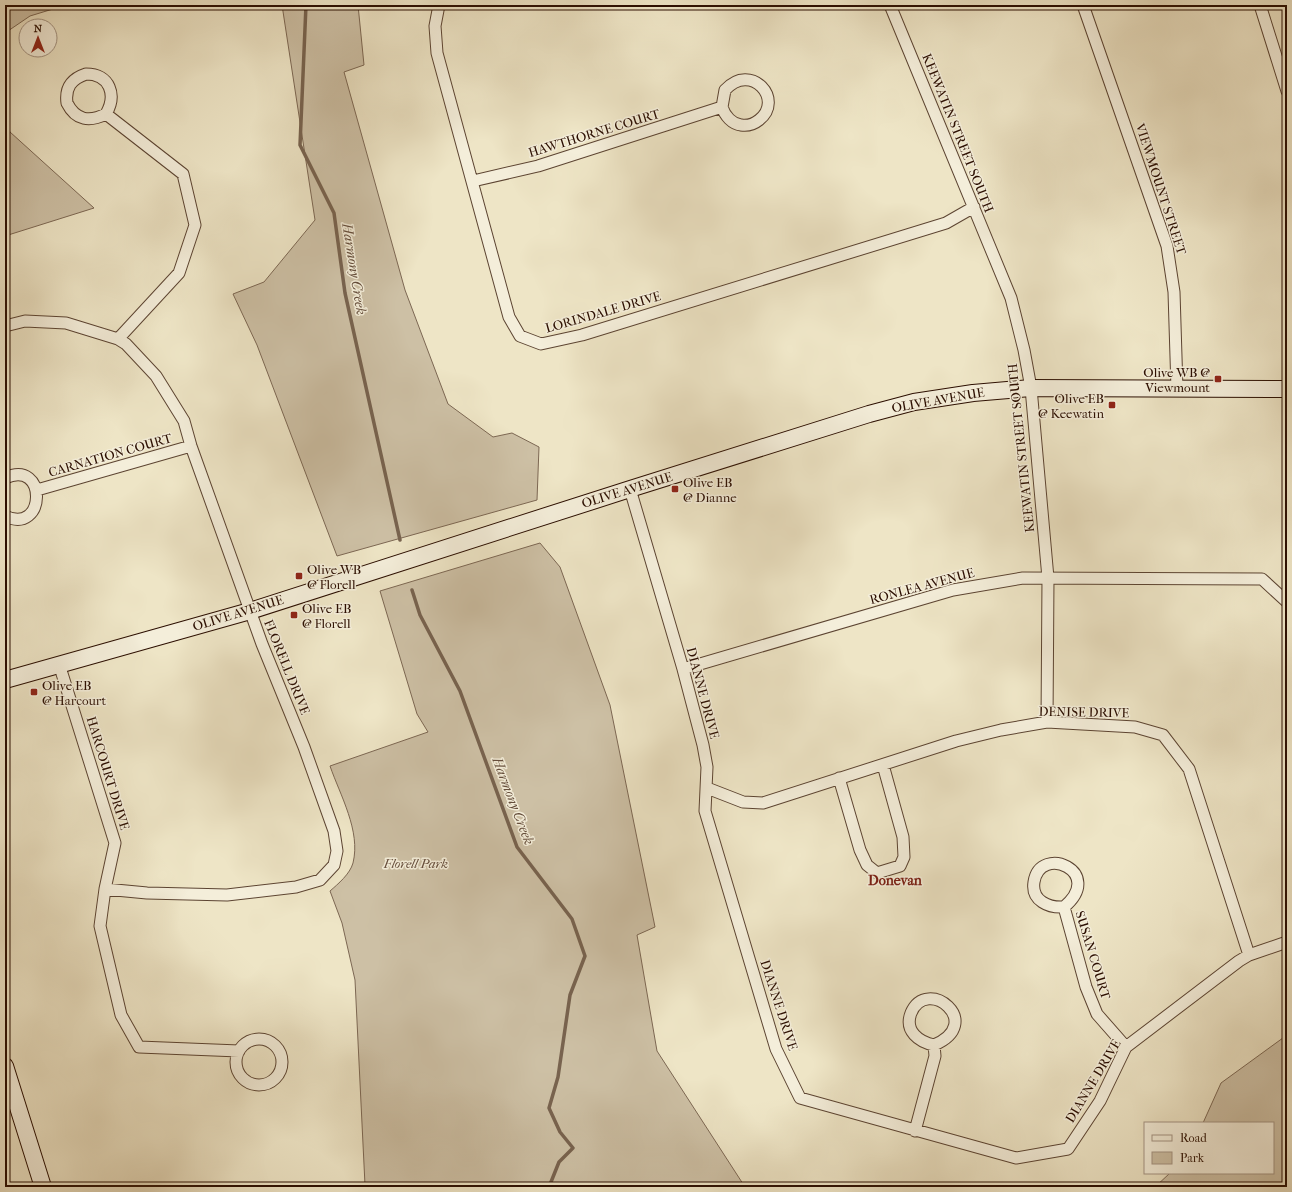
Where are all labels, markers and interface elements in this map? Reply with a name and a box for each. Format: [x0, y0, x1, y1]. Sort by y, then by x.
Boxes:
north arrow [18, 18, 58, 58]
text: N [34, 22, 43, 35]
street label: KEEWATIN STREET SOUTH [919, 51, 997, 215]
street label: HAWTHORNE COURT [526, 106, 662, 160]
street label: VIEWMOUNT STREET [1132, 120, 1189, 257]
water label: Harmony Creek [338, 221, 370, 316]
street label: LORINDALE DRIVE [543, 288, 663, 336]
street label: KEEWATIN STREET SOUTH [1005, 363, 1037, 533]
place label: Olive WB @ Viewmount [1143, 365, 1210, 395]
marker: Olive WB @ Viewmount [1213, 374, 1223, 384]
street label: OLIVE AVENUE [890, 384, 986, 416]
place label: Olive EB @ Keewatin [1038, 391, 1104, 421]
marker: Olive EB @ Keewatin [1107, 400, 1117, 410]
street label: CARNATION COURT [47, 430, 174, 480]
street label: OLIVE AVENUE [580, 469, 674, 511]
place label: Olive EB @ Dianne [683, 475, 737, 505]
marker: Olive EB @ Dianne [670, 484, 680, 494]
place label: Olive WB @ Florell [307, 562, 361, 592]
street label: RONLEA AVENUE [868, 565, 976, 607]
marker: Olive WB @ Florell [294, 571, 304, 581]
street label: OLIVE AVENUE [191, 592, 285, 634]
place label: Olive EB @ Florell [302, 601, 351, 631]
marker: Olive EB @ Florell [289, 610, 299, 620]
street label: FLORELL DRIVE [261, 617, 313, 717]
street label: DIANNE DRIVE [684, 645, 722, 741]
place label: Olive EB @ Harcourt [42, 678, 106, 708]
marker: Olive EB @ Harcourt [29, 687, 39, 697]
street label: DENISE DRIVE [1038, 704, 1130, 720]
street label: HARCOURT DRIVE [84, 714, 132, 832]
water label: Harmony Creek [488, 754, 538, 847]
park label: Florell Park [383, 856, 448, 871]
district label: Donevan [868, 872, 923, 889]
street label: SUSAN COURT [1072, 909, 1114, 1001]
street label: DIANNE DRIVE [757, 958, 801, 1052]
street label: DIANNE DRIVE [1062, 1037, 1124, 1125]
legend [1144, 1122, 1274, 1174]
text: Road [1180, 1131, 1207, 1145]
text: Park [1180, 1151, 1205, 1165]

